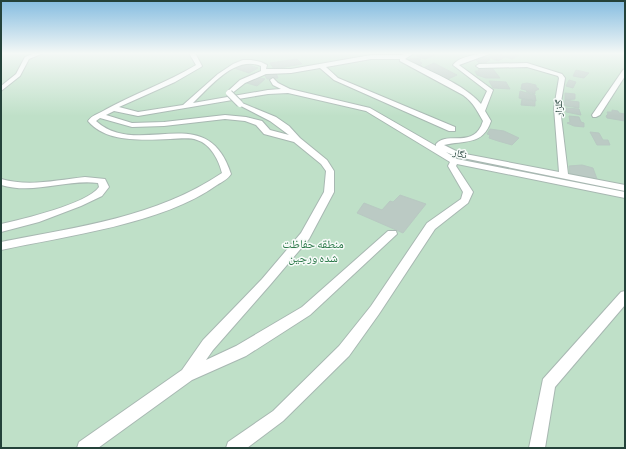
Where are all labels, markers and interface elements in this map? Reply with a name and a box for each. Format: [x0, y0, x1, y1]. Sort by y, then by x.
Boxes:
street label: گلزار [553, 99, 565, 118]
street label: نگار [451, 146, 468, 162]
park label: منطقه حفاظت شده ورجین [282, 237, 344, 266]

